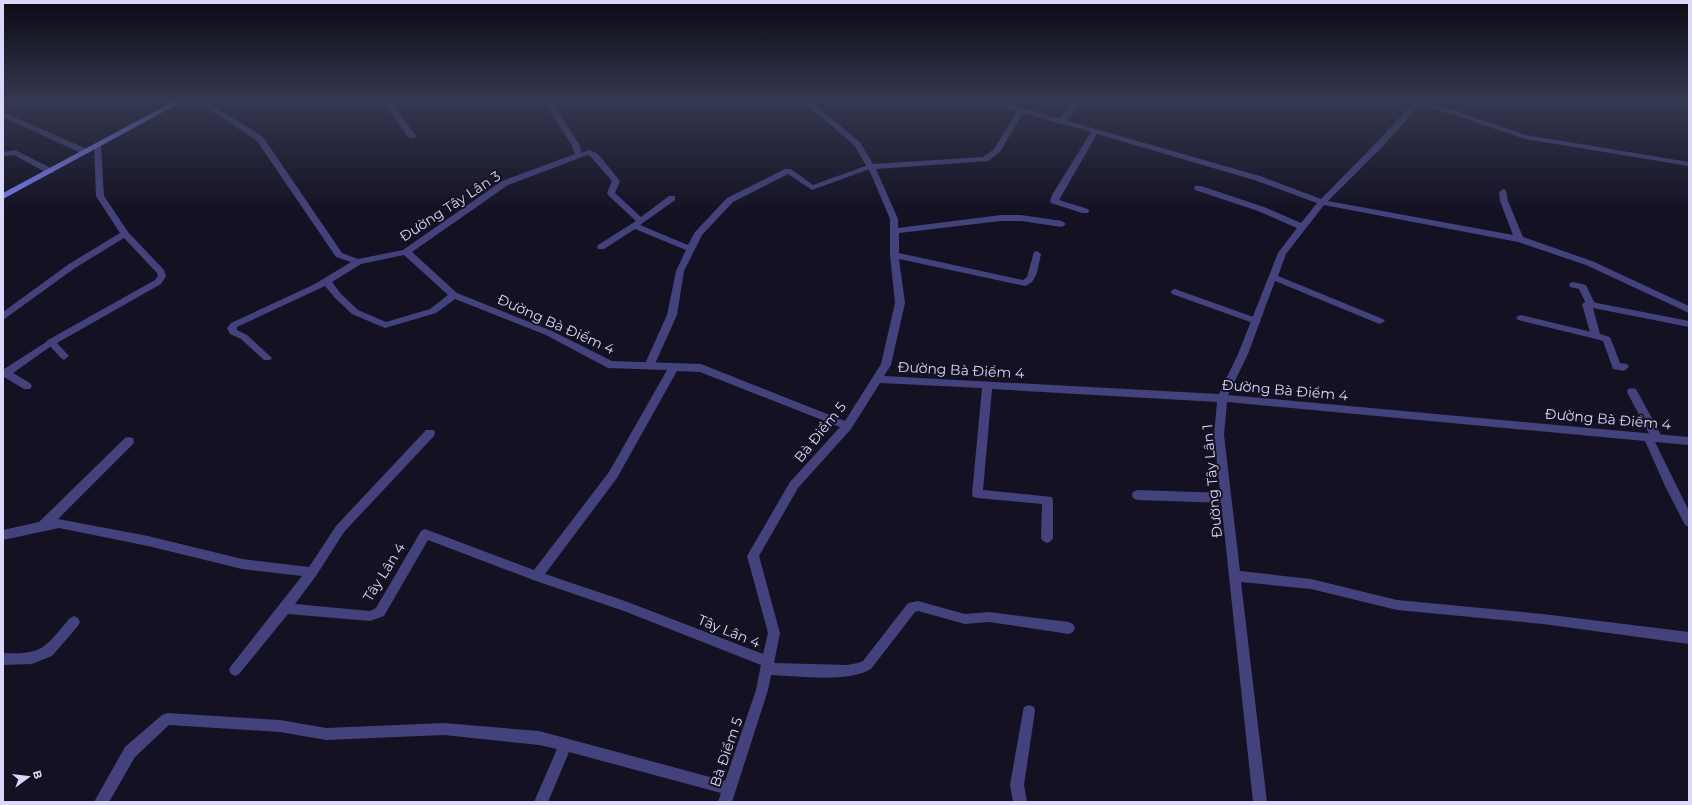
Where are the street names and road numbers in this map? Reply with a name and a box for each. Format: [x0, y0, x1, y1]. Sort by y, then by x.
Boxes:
street label: Đường Tây Lân 3 [396, 167, 504, 245]
street label: Đường Bà Điểm 4 [495, 290, 618, 358]
street label: Đường Bà Điểm 4 [897, 358, 1025, 382]
street label: Đường Bà Điểm 4 [1221, 376, 1350, 405]
street label: Bà Điểm 5 [790, 398, 850, 466]
street label: Đường Bà Điểm 4 [1544, 405, 1673, 434]
street label: Đường Tây Lân 1 [1198, 423, 1226, 539]
street label: Tây Lân 4 [359, 539, 409, 605]
street label: Tây Lân 4 [695, 610, 764, 652]
street label: Bà Điểm 5 [706, 715, 746, 789]

